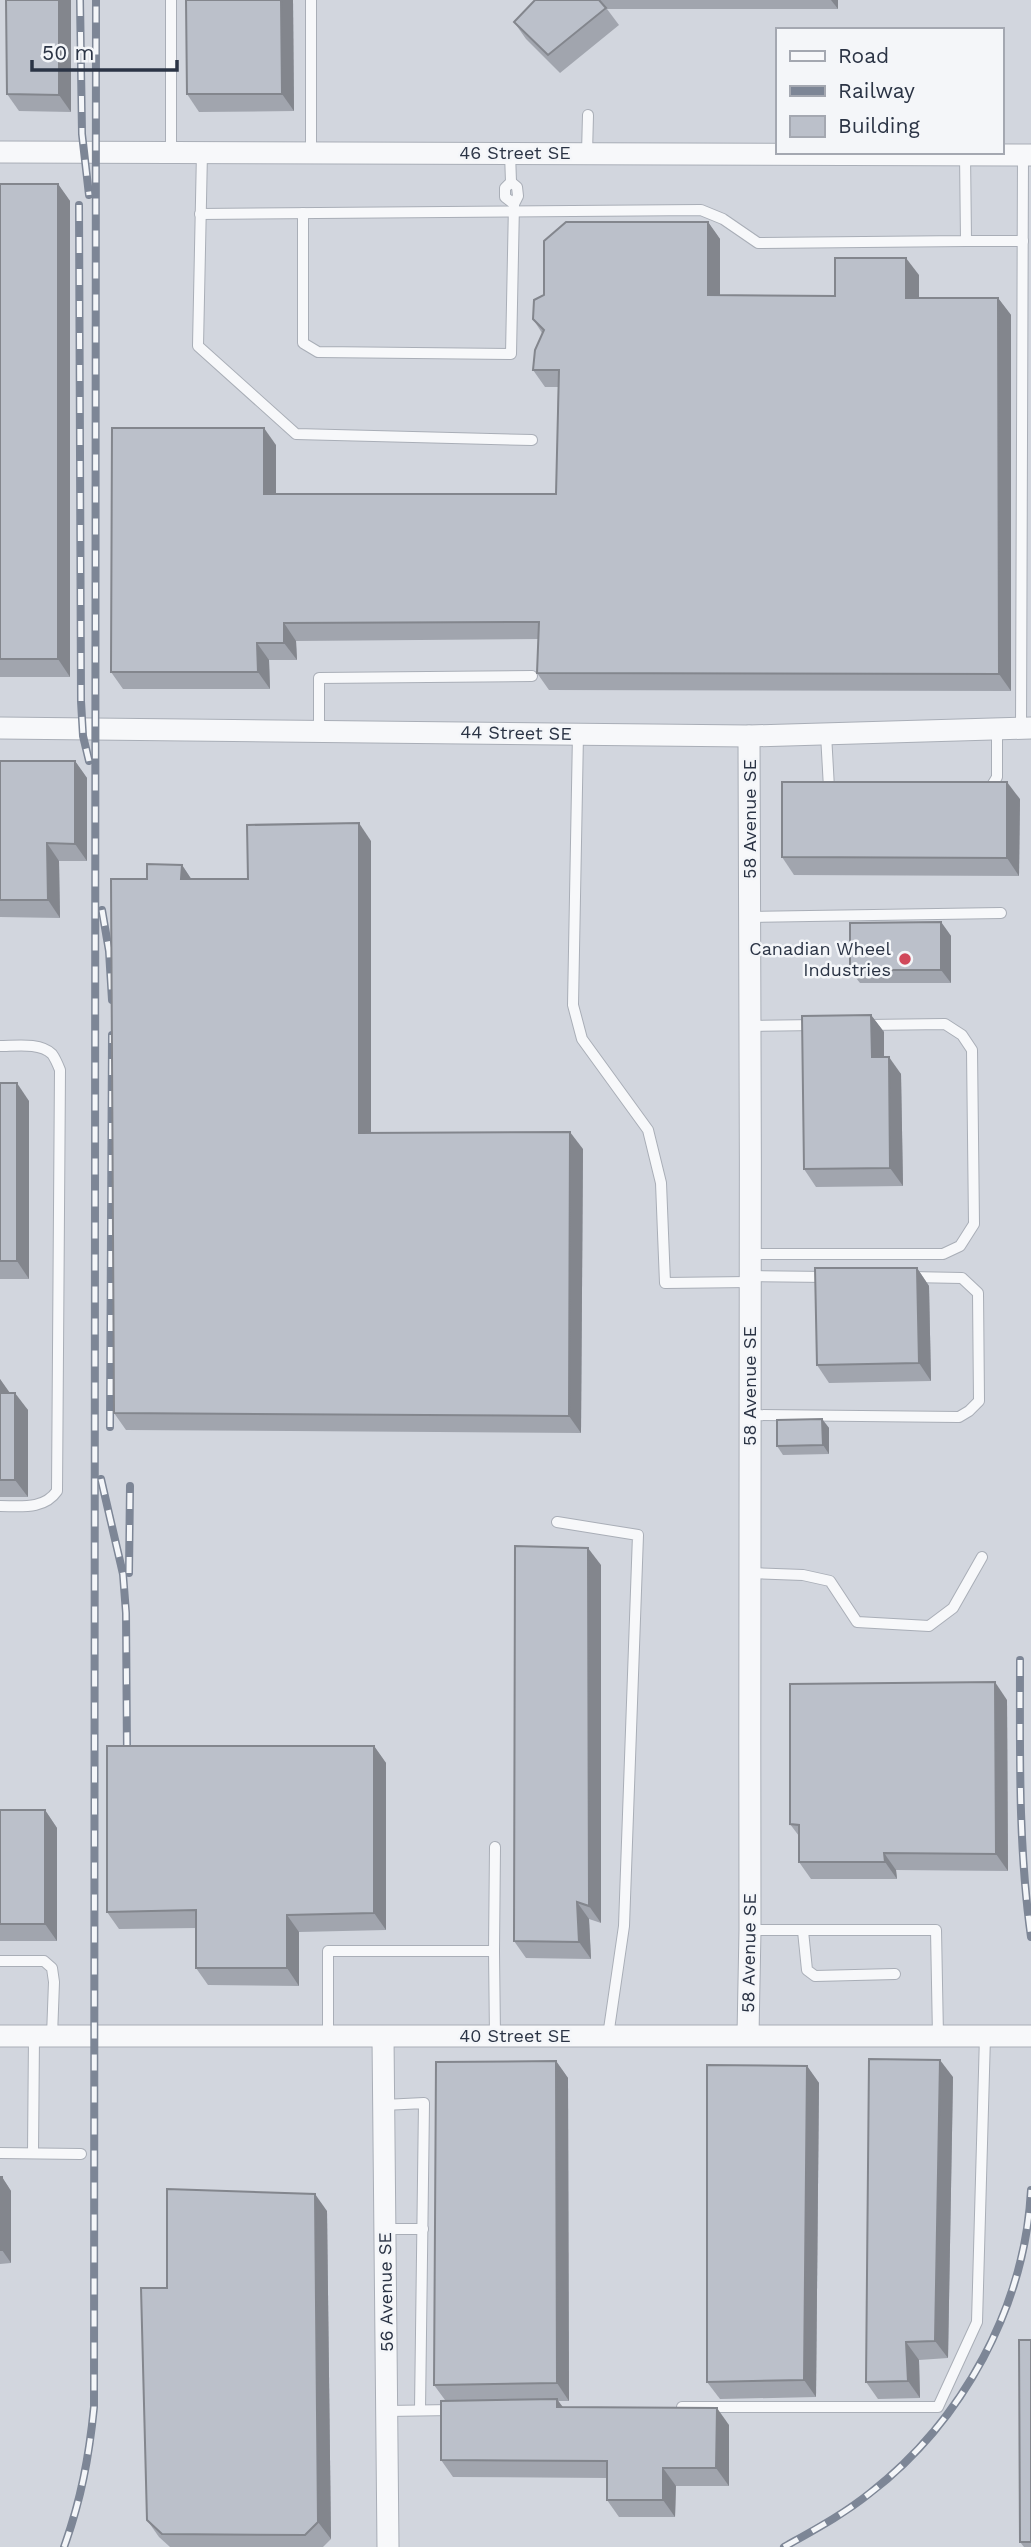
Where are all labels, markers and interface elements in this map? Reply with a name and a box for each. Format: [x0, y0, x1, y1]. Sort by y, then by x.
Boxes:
scale bar [32, 28, 177, 72]
legend [776, 28, 1003, 154]
text: 50 m [42, 40, 94, 65]
text: Road [838, 43, 889, 68]
text: Railway [838, 78, 915, 103]
text: Building [838, 113, 920, 138]
street label: 46 Street SE [459, 142, 571, 163]
street label: 44 Street SE [460, 721, 572, 744]
street label: 58 Avenue SE [739, 759, 760, 879]
place label: Canadian Wheel Industries [749, 938, 891, 980]
marker: Canadian Wheel Industries [897, 951, 913, 967]
street label: 58 Avenue SE [739, 1326, 760, 1446]
street label: 58 Avenue SE [737, 1893, 760, 2013]
street label: 40 Street SE [459, 2025, 571, 2046]
street label: 56 Avenue SE [374, 2232, 397, 2352]

